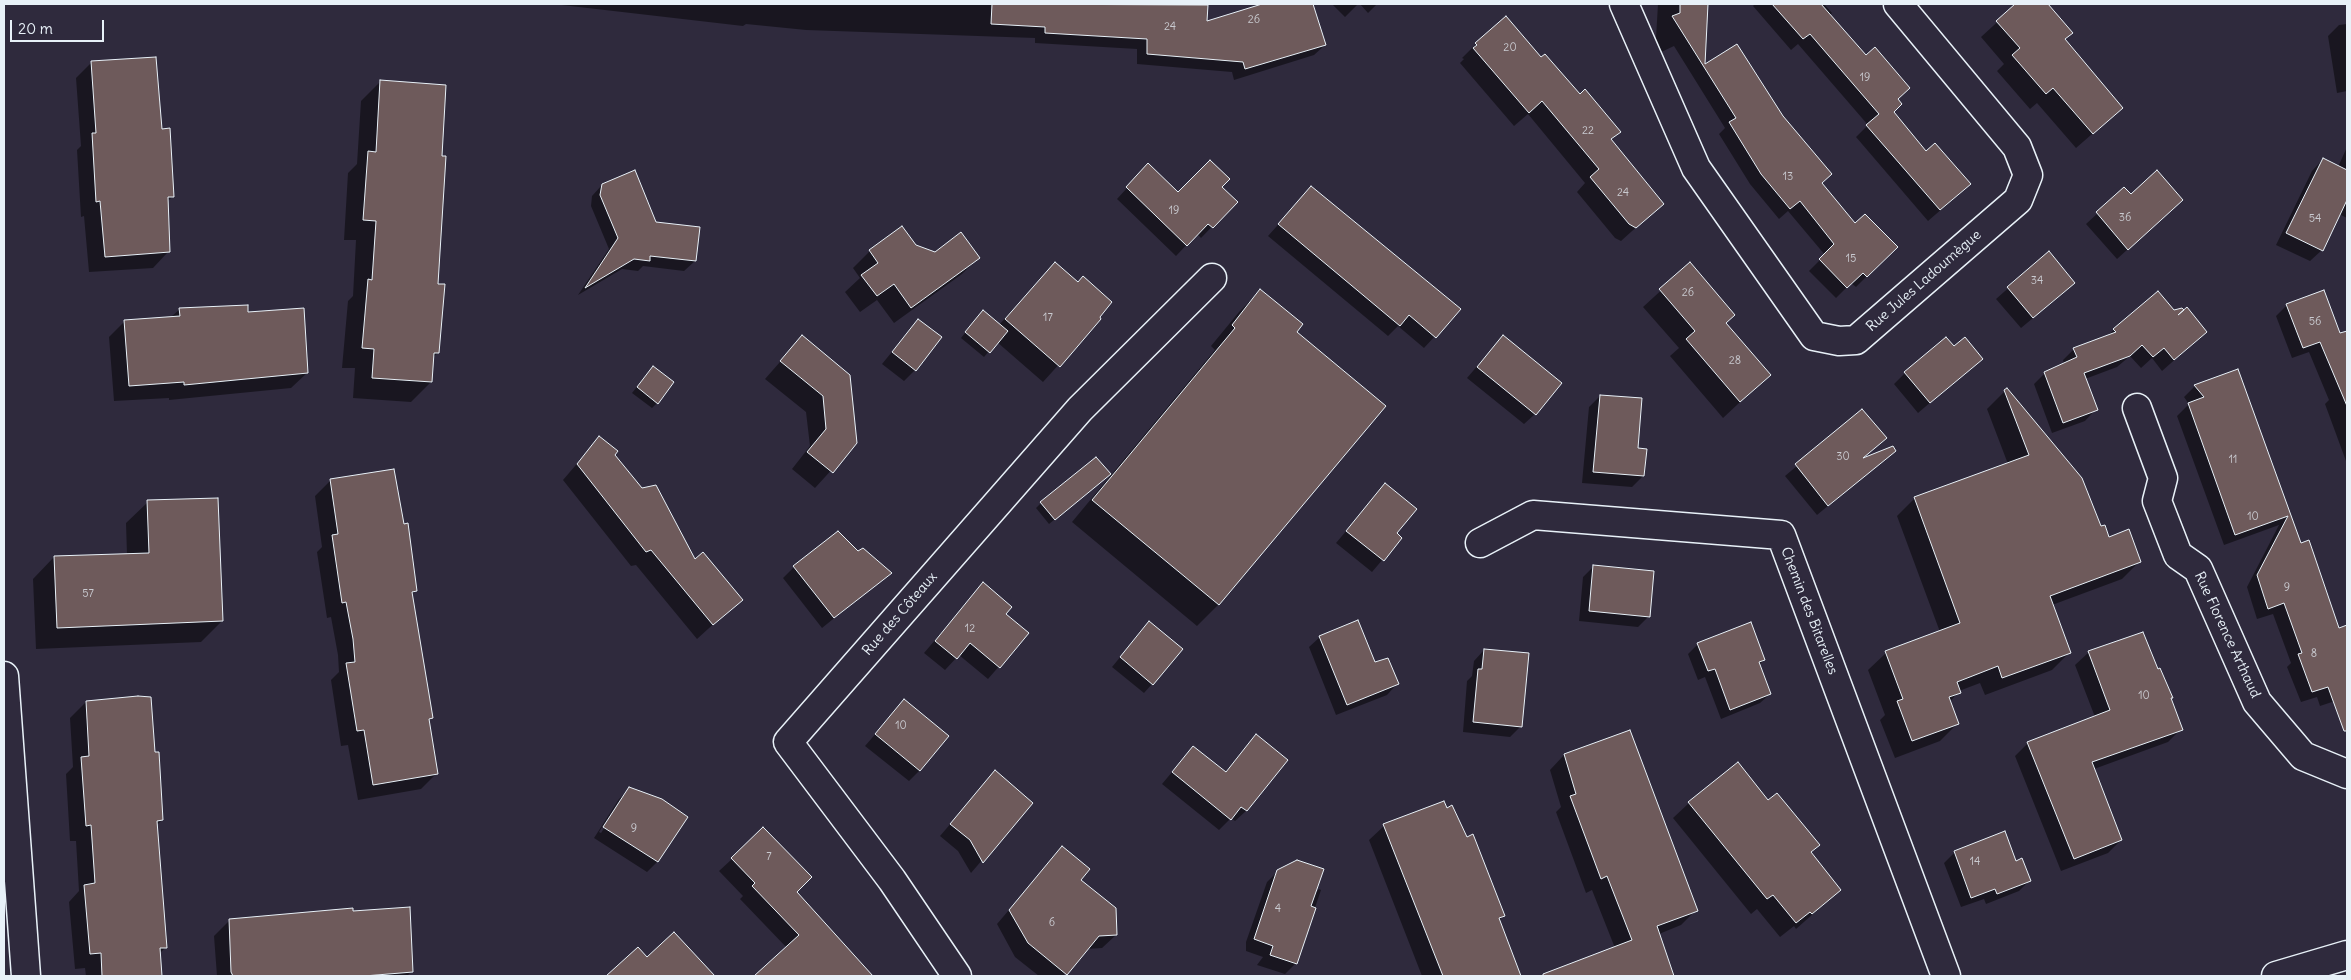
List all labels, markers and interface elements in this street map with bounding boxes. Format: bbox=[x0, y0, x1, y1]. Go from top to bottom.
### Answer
scale bar bbox=[12, 10, 106, 42]
house number: 26 bbox=[1248, 13, 1260, 27]
text: 20 m bbox=[18, 19, 53, 38]
house number: 24 bbox=[1164, 20, 1176, 34]
house number: 20 bbox=[1503, 41, 1517, 55]
house number: 19 bbox=[1860, 71, 1870, 85]
house number: 22 bbox=[1582, 124, 1594, 138]
house number: 13 bbox=[1783, 170, 1793, 184]
house number: 24 bbox=[1617, 186, 1629, 200]
house number: 19 bbox=[1169, 204, 1179, 218]
house number: 36 bbox=[2119, 211, 2131, 225]
house number: 54 bbox=[2309, 212, 2321, 226]
street label: Rue Jules Ladoumègue bbox=[1863, 227, 1985, 335]
house number: 15 bbox=[1846, 252, 1856, 266]
house number: 34 bbox=[2031, 274, 2043, 288]
house number: 26 bbox=[1682, 286, 1694, 300]
house number: 17 bbox=[1043, 311, 1053, 325]
house number: 56 bbox=[2309, 315, 2321, 329]
house number: 28 bbox=[1729, 354, 1741, 368]
house number: 30 bbox=[1836, 450, 1850, 464]
house number: 11 bbox=[2229, 453, 2237, 467]
house number: 10 bbox=[2247, 510, 2259, 524]
street label: Chemin des Bitarelles bbox=[1777, 545, 1841, 677]
street label: Rue des Côteaux bbox=[859, 569, 941, 659]
street label: Rue Florence Arthaud bbox=[2190, 569, 2264, 701]
house number: 9 bbox=[2284, 581, 2290, 595]
house number: 57 bbox=[82, 587, 94, 601]
house number: 12 bbox=[965, 622, 975, 636]
house number: 8 bbox=[2311, 647, 2317, 661]
house number: 10 bbox=[2138, 689, 2150, 703]
house number: 10 bbox=[895, 719, 907, 733]
house number: 9 bbox=[631, 822, 637, 836]
house number: 7 bbox=[766, 850, 772, 864]
house number: 14 bbox=[1970, 855, 1980, 869]
house number: 4 bbox=[1275, 902, 1281, 916]
house number: 6 bbox=[1049, 916, 1055, 930]

